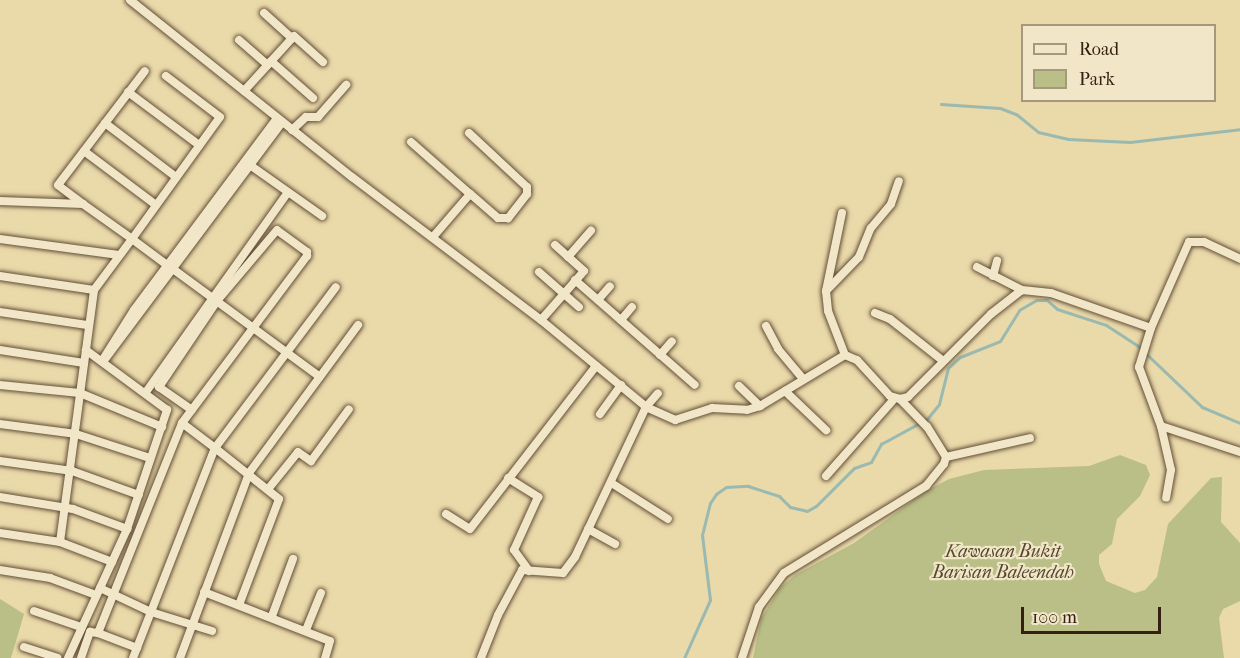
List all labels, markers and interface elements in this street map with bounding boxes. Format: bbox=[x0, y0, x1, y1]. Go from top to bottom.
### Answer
legend bbox=[1021, 24, 1216, 102]
text: Road bbox=[1079, 39, 1119, 60]
text: Park bbox=[1079, 69, 1115, 90]
park label: Kawasan Bukit Barisan Baleendah bbox=[932, 542, 1074, 584]
scale bar bbox=[1024, 595, 1164, 633]
text: 100 m bbox=[1032, 607, 1077, 628]

